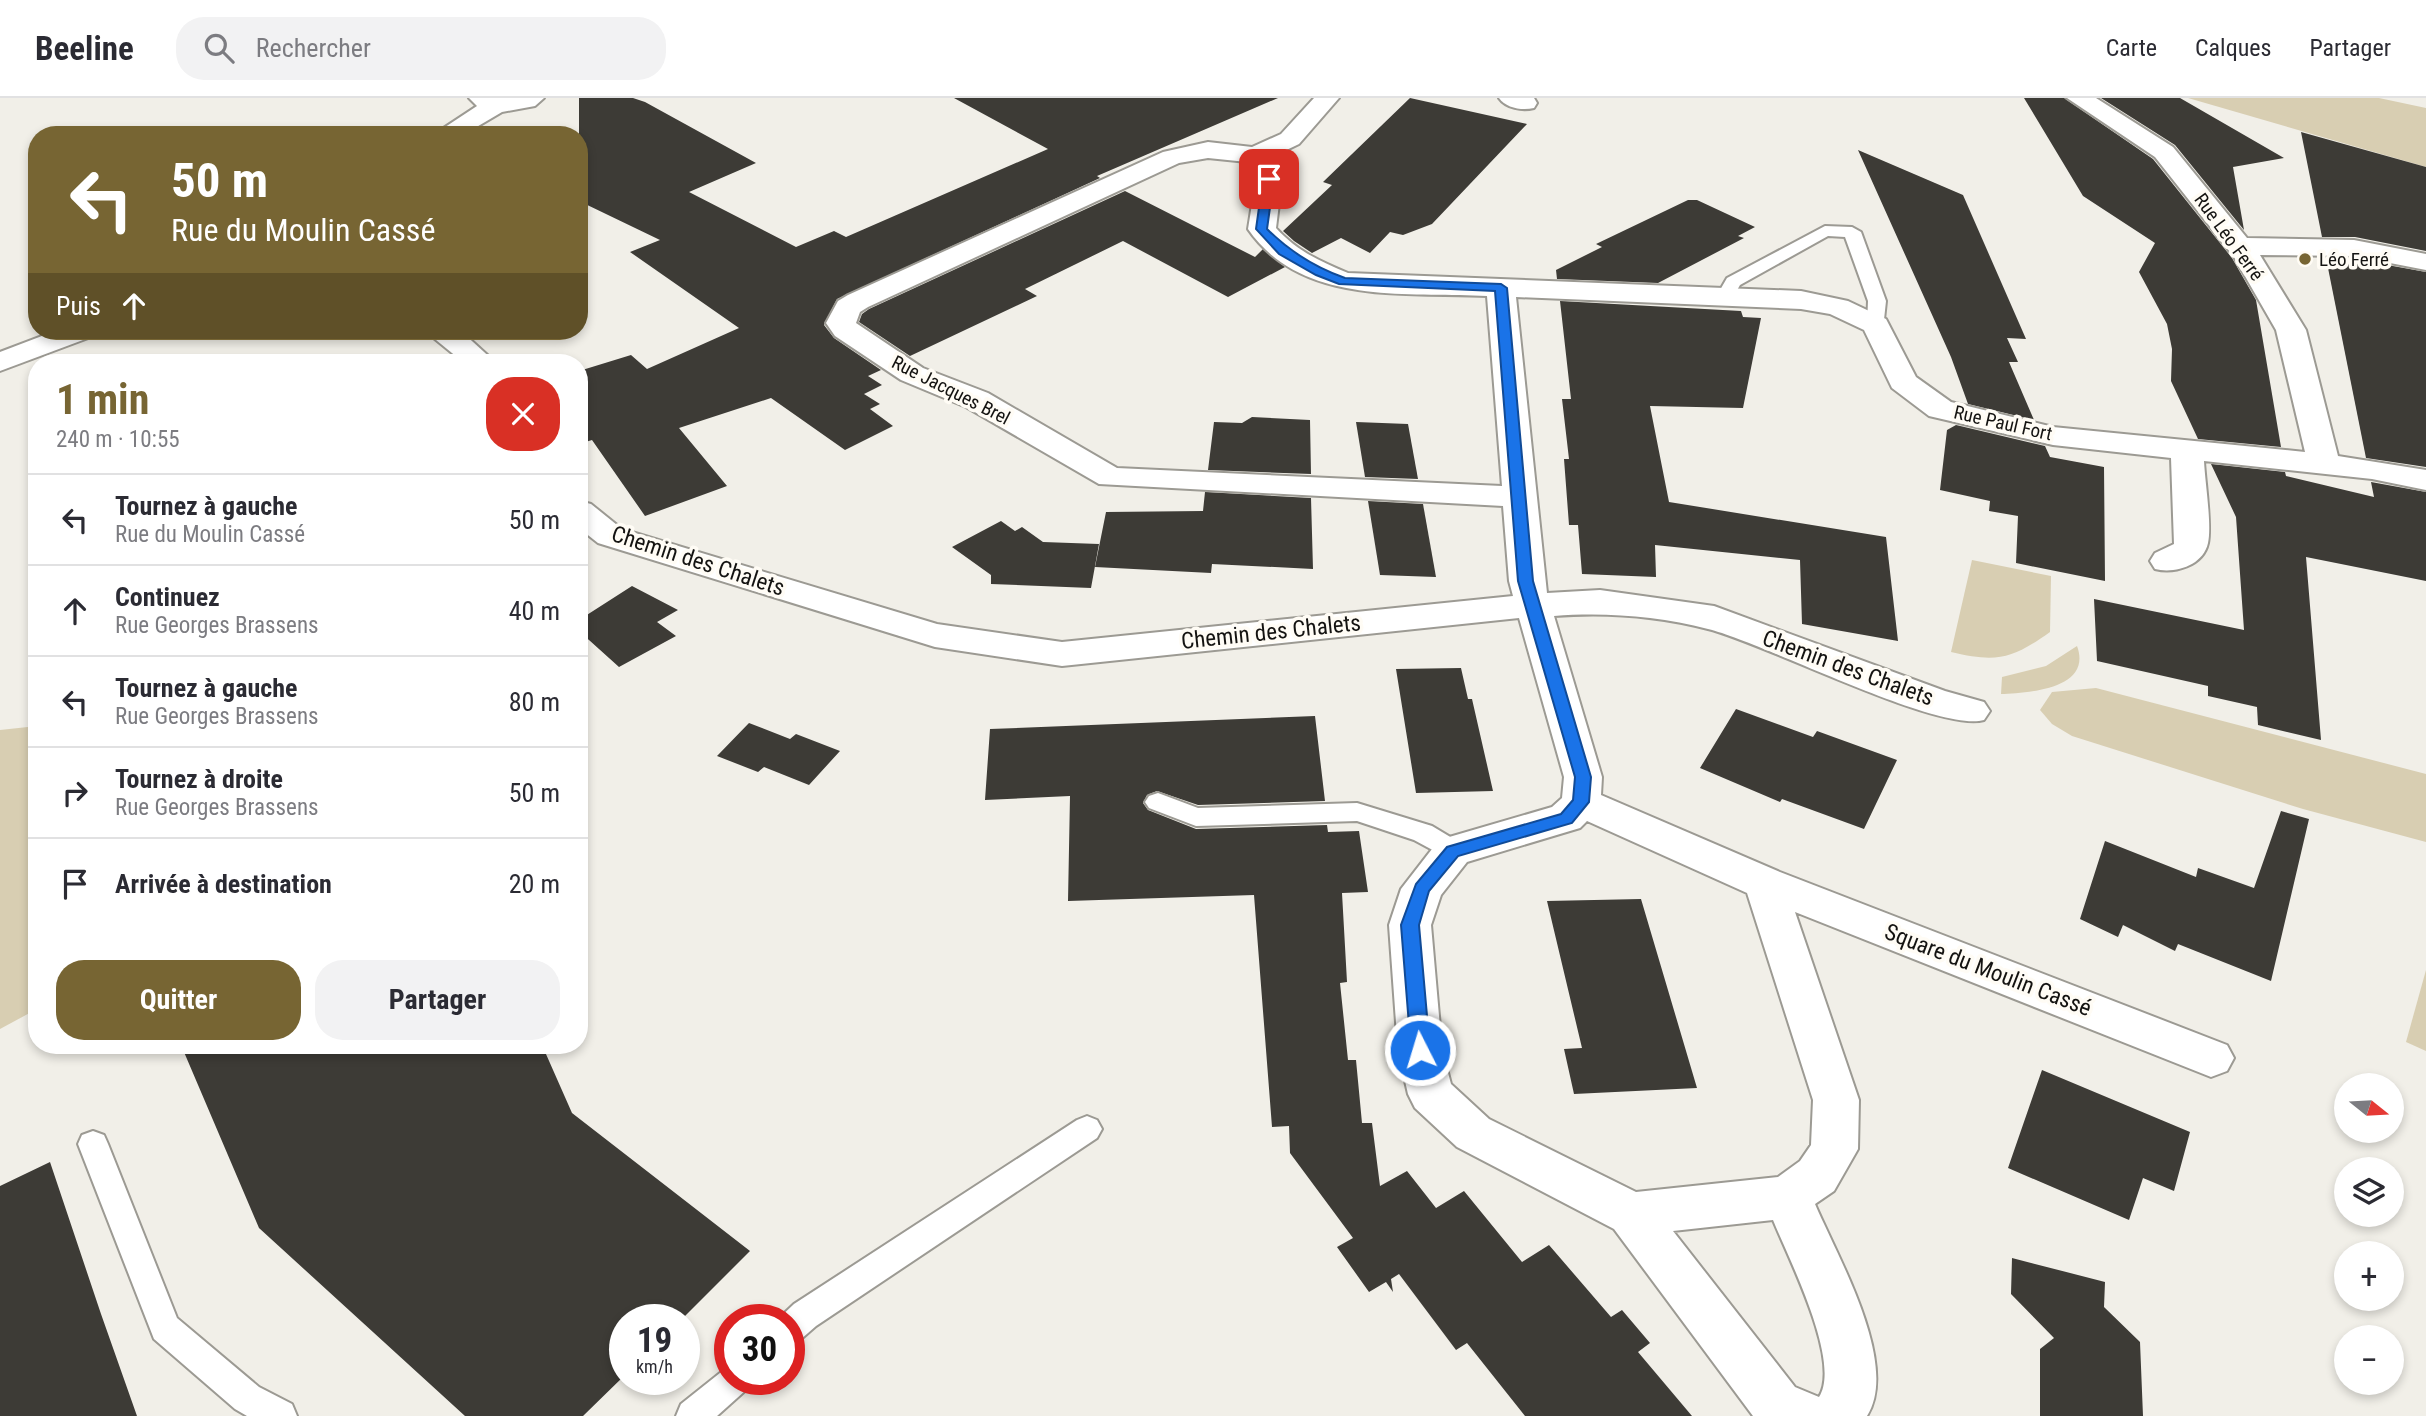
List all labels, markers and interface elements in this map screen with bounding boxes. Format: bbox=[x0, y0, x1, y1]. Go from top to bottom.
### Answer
search box bbox=[176, 17, 666, 80]
text: Beeline bbox=[35, 29, 134, 68]
icon: search bbox=[200, 29, 238, 67]
text: Rechercher bbox=[256, 33, 371, 63]
text: Carte bbox=[2106, 34, 2157, 62]
text: Calques bbox=[2195, 34, 2271, 62]
text: Partager bbox=[2309, 34, 2391, 62]
pin bbox=[1239, 149, 1299, 209]
text: 50 m bbox=[171, 152, 268, 209]
icon: left bbox=[56, 154, 147, 245]
icon: arrive bbox=[1250, 160, 1288, 198]
street label: Rue Léo Ferré bbox=[2190, 189, 2268, 285]
text: Rue du Moulin Cassé bbox=[171, 211, 435, 249]
place label: Léo Ferré bbox=[2319, 248, 2389, 271]
marker: Léo Ferré bbox=[2297, 251, 2313, 267]
icon: ahead bbox=[115, 287, 153, 325]
text: Puis bbox=[56, 291, 101, 321]
street label: Rue Jacques Brel bbox=[888, 350, 1014, 430]
text: 1 min bbox=[56, 375, 149, 424]
button: close bbox=[486, 377, 560, 451]
street label: Rue Paul Fort bbox=[1952, 401, 2054, 445]
text: 240 m · 10:55 bbox=[56, 426, 180, 453]
text: Tournez à gauche bbox=[115, 491, 297, 521]
icon: left bbox=[56, 501, 94, 539]
text: 50 m bbox=[509, 505, 560, 535]
street label: Chemin des Chalets bbox=[608, 520, 788, 602]
text: Rue du Moulin Cassé bbox=[115, 521, 305, 548]
text: Continuez bbox=[115, 582, 220, 612]
icon: ahead bbox=[56, 592, 94, 630]
text: 40 m bbox=[509, 596, 560, 626]
street label: Chemin des Chalets bbox=[1180, 609, 1362, 655]
text: Rue Georges Brassens bbox=[115, 612, 319, 639]
street label: Chemin des Chalets bbox=[1759, 624, 1937, 712]
text: Tournez à gauche bbox=[115, 673, 297, 703]
icon: left bbox=[56, 683, 94, 721]
text: 80 m bbox=[509, 687, 560, 717]
text: Rue Georges Brassens bbox=[115, 703, 319, 730]
text: Tournez à droite bbox=[115, 764, 283, 794]
icon: right bbox=[56, 774, 94, 812]
text: 50 m bbox=[509, 778, 560, 808]
text: Rue Georges Brassens bbox=[115, 794, 319, 821]
icon: arrive bbox=[56, 865, 94, 903]
text: Arrivée à destination bbox=[115, 869, 332, 899]
text: 20 m bbox=[509, 869, 560, 899]
street label: Square du Moulin Cassé bbox=[1881, 918, 2095, 1022]
button: Quitter bbox=[56, 960, 301, 1040]
button: Partager bbox=[315, 960, 560, 1040]
position arrow bbox=[1383, 1013, 1457, 1087]
north arrow bbox=[2334, 1073, 2404, 1143]
map controls bbox=[2334, 1073, 2404, 1395]
button: layers bbox=[2334, 1157, 2404, 1227]
button: + bbox=[2334, 1241, 2404, 1311]
speed limit sign: 30 bbox=[714, 1304, 805, 1395]
text: 19 bbox=[637, 1320, 672, 1361]
button: − bbox=[2334, 1325, 2404, 1395]
text: km/h bbox=[636, 1356, 673, 1377]

